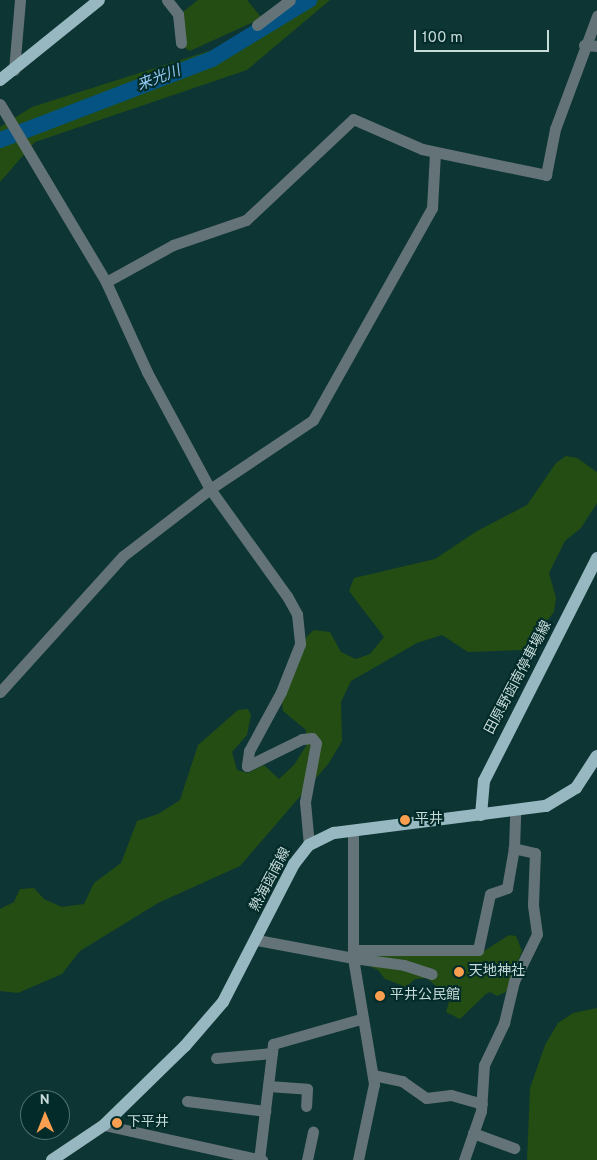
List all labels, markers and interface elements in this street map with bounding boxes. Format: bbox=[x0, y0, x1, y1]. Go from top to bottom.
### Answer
scale bar bbox=[417, 20, 552, 52]
text: 100 m bbox=[422, 29, 463, 48]
water label: 来光川 bbox=[135, 63, 183, 95]
street label: 田原野函南停車場線 bbox=[482, 618, 556, 738]
place label: 平井 bbox=[415, 812, 443, 828]
marker: 平井 bbox=[399, 814, 411, 826]
street label: 熱海函南線 bbox=[247, 845, 295, 915]
place label: 天地神社 bbox=[469, 964, 525, 980]
marker: 天地神社 bbox=[453, 966, 465, 978]
place label: 平井公民館 bbox=[390, 988, 460, 1004]
marker: 平井公民館 bbox=[374, 990, 386, 1002]
north arrow bbox=[20, 1090, 70, 1140]
text: N bbox=[40, 1092, 50, 1109]
place label: 下平井 bbox=[127, 1115, 169, 1131]
marker: 下平井 bbox=[111, 1117, 123, 1129]

